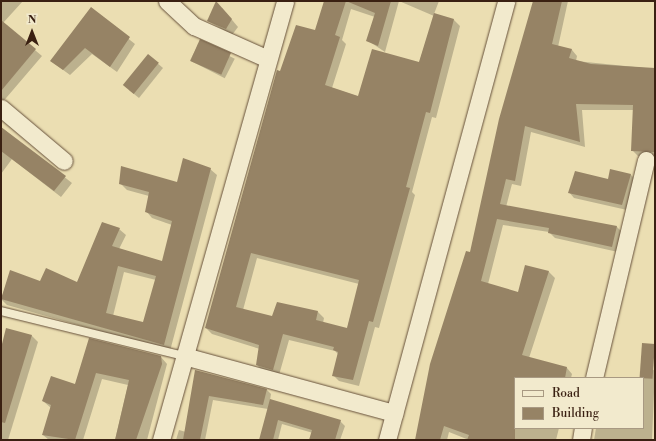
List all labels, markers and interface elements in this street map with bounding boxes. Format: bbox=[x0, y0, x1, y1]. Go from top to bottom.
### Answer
north arrow bbox=[12, 12, 52, 52]
text: N bbox=[28, 13, 36, 27]
legend bbox=[514, 377, 644, 429]
text: Road bbox=[552, 386, 580, 401]
text: Building bbox=[552, 406, 599, 421]

